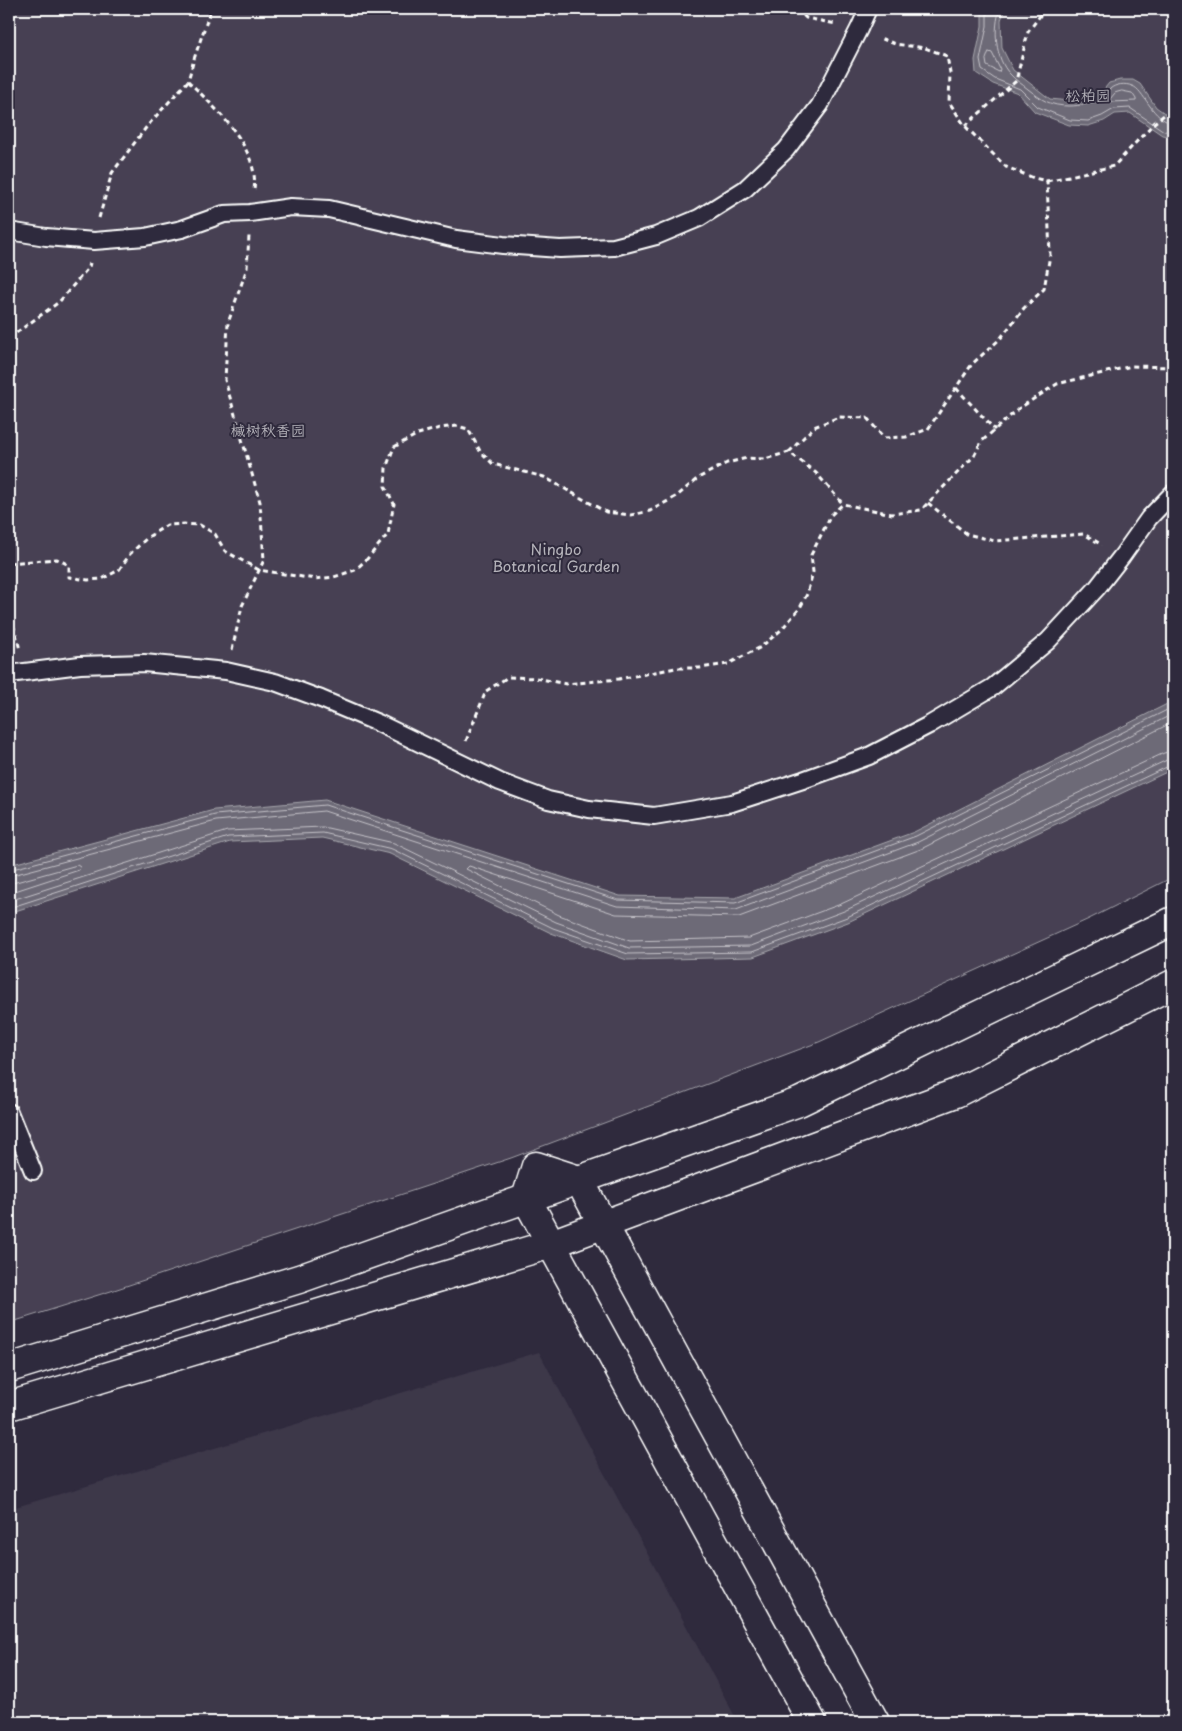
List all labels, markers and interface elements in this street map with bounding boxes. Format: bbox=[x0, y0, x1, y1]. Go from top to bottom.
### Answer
park label: 松柏园 bbox=[1065, 83, 1111, 106]
park label: 槭树秋香园 bbox=[230, 418, 306, 441]
park label: Ningbo Botanical Garden bbox=[492, 537, 620, 577]

